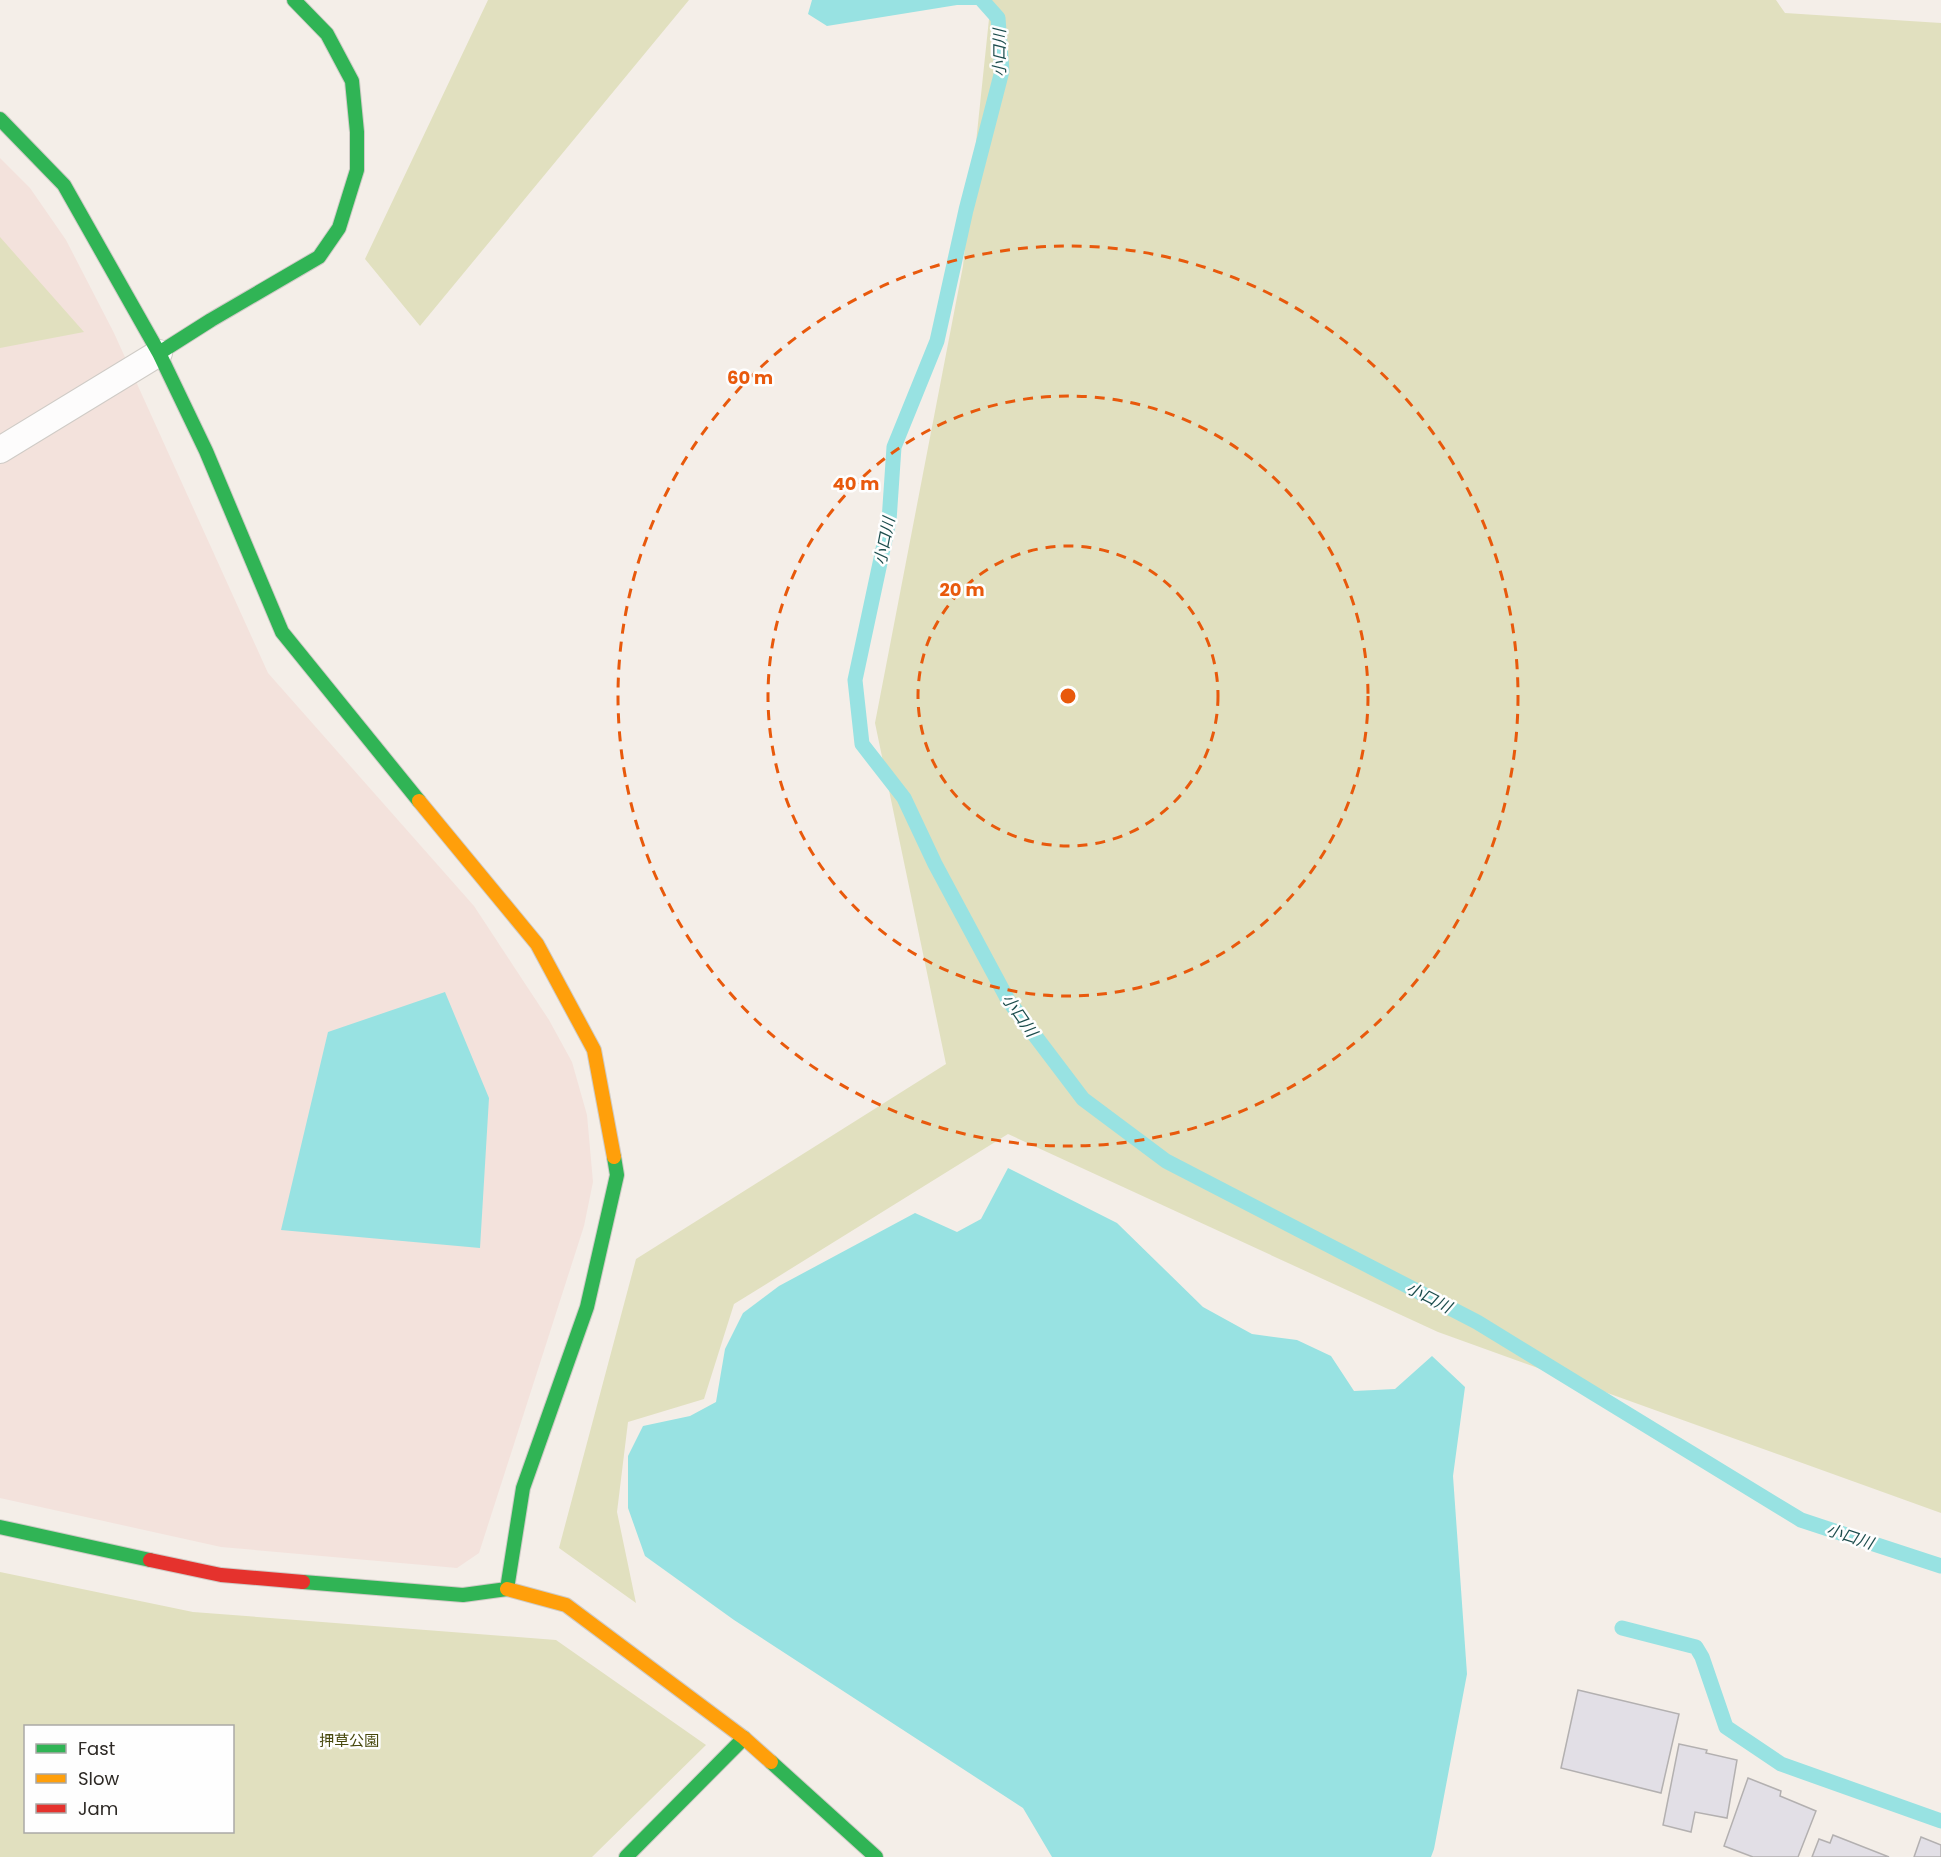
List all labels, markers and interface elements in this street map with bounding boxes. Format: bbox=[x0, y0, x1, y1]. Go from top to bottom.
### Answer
water label: 小口川 bbox=[988, 27, 1011, 77]
text: 60 m bbox=[727, 365, 773, 390]
text: 40 m bbox=[833, 471, 879, 496]
water label: 小口川 bbox=[869, 513, 901, 567]
text: 20 m bbox=[940, 577, 984, 602]
centre of rings bbox=[1058, 686, 1078, 706]
water label: 小口川 bbox=[996, 989, 1044, 1043]
water label: 小口川 bbox=[1402, 1276, 1457, 1319]
water label: 小口川 bbox=[1823, 1518, 1878, 1555]
legend bbox=[24, 1725, 234, 1833]
park label: 押草公園 bbox=[319, 1730, 379, 1751]
text: Fast bbox=[78, 1736, 115, 1761]
text: Slow bbox=[78, 1766, 120, 1791]
text: Jam bbox=[78, 1796, 118, 1821]

